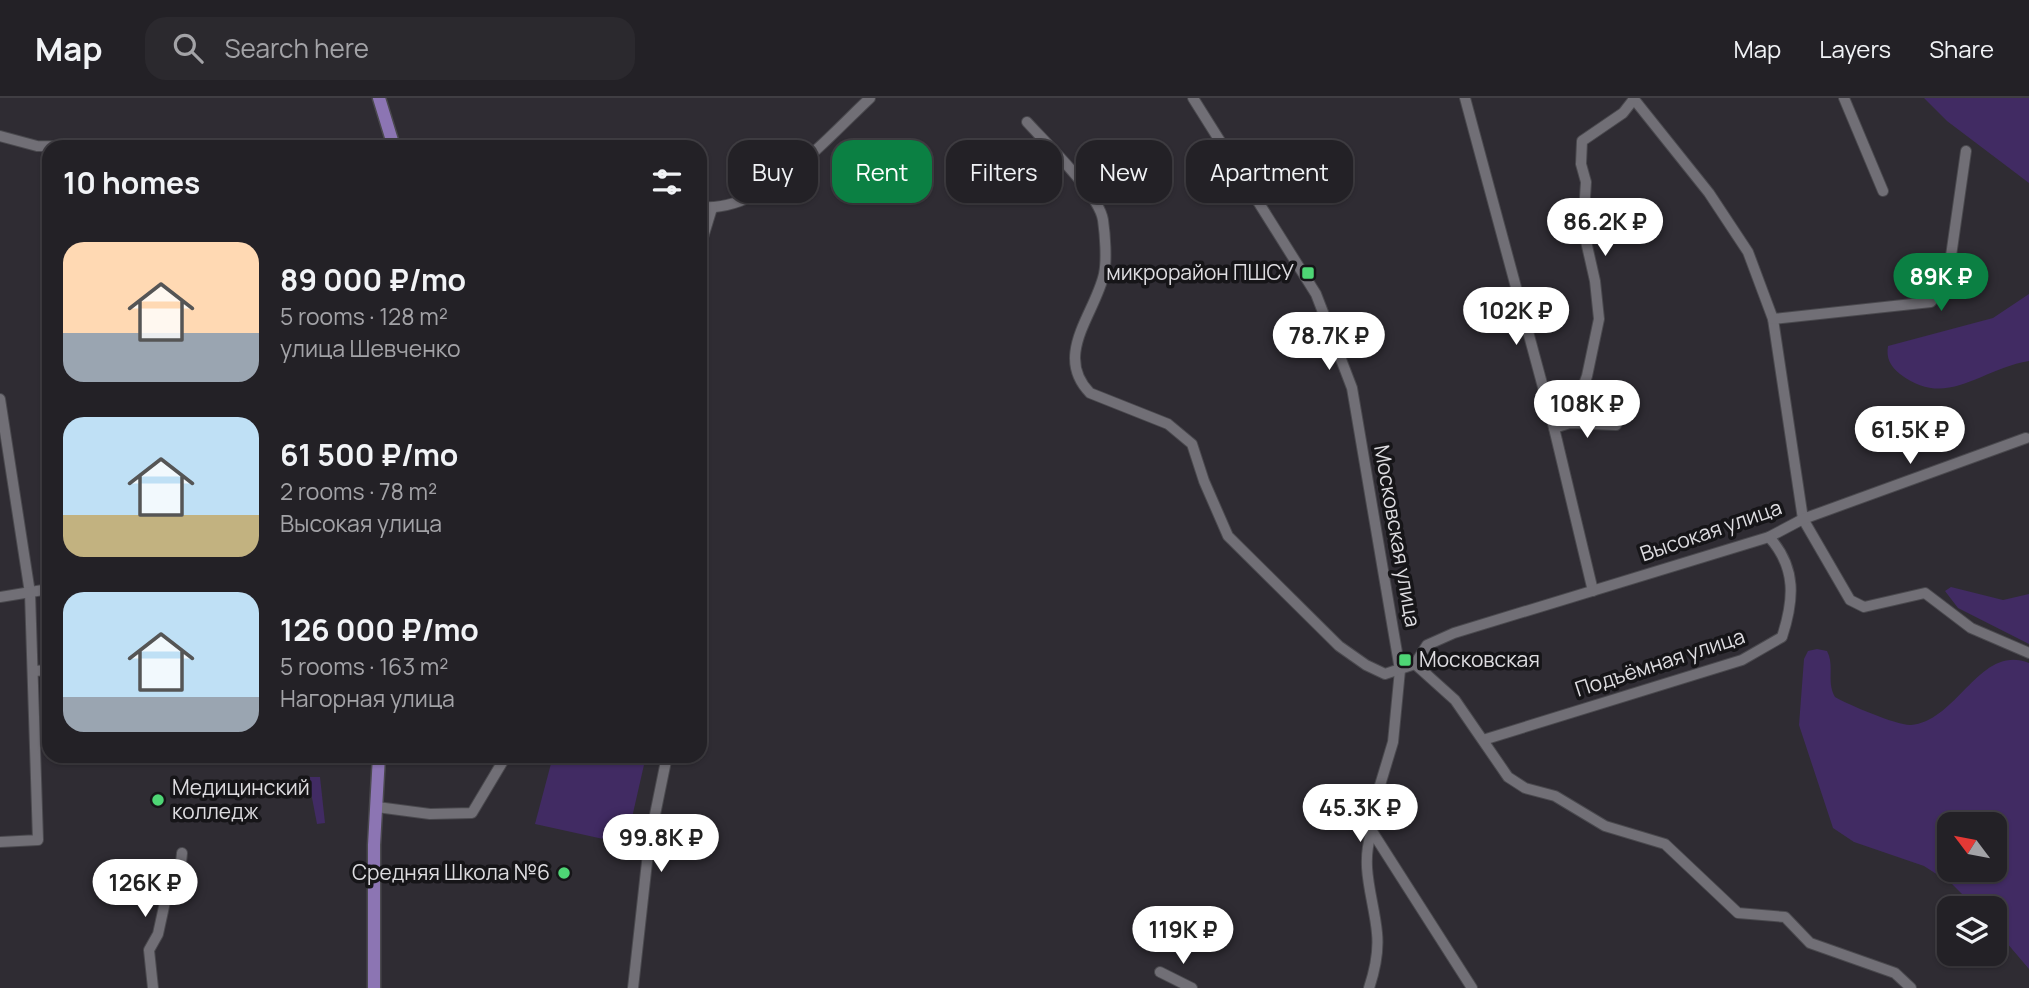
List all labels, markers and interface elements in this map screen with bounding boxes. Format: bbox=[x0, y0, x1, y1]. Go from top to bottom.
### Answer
search box bbox=[145, 17, 635, 80]
text: Map bbox=[35, 26, 103, 71]
icon: search bbox=[169, 29, 207, 67]
text: Search here bbox=[225, 30, 369, 66]
text: Map bbox=[1734, 32, 1781, 65]
text: Layers bbox=[1819, 32, 1891, 65]
text: Share bbox=[1929, 32, 1994, 65]
chip: Buy bbox=[728, 140, 818, 203]
chip: Rent bbox=[832, 140, 932, 203]
chip: Filters bbox=[946, 140, 1062, 203]
chip: New bbox=[1076, 140, 1172, 203]
chip: Apartment bbox=[1186, 140, 1353, 203]
text: 10 homes bbox=[63, 162, 200, 203]
icon: filters bbox=[648, 163, 686, 201]
pin: 86.2K ₽ bbox=[1540, 198, 1670, 258]
text: 86.2K ₽ bbox=[1563, 205, 1647, 237]
pin: 89K ₽ bbox=[1892, 254, 1990, 313]
place label: микрорайон ПШСУ bbox=[1106, 258, 1294, 286]
text: 89 000 ₽/mo bbox=[280, 259, 466, 300]
text: 89K ₽ bbox=[1909, 260, 1973, 292]
marker: микрорайон ПШСУ bbox=[1300, 265, 1316, 281]
icon: home bbox=[119, 270, 203, 354]
pin: 102K ₽ bbox=[1459, 288, 1573, 347]
text: 102K ₽ bbox=[1479, 294, 1553, 326]
text: 5 rooms · 128 m² bbox=[280, 300, 448, 332]
pin: 78.7K ₽ bbox=[1264, 313, 1394, 372]
text: 78.7K ₽ bbox=[1289, 319, 1369, 351]
text: улица Шевченко bbox=[280, 332, 461, 364]
pin: 108K ₽ bbox=[1530, 380, 1644, 440]
text: 108K ₽ bbox=[1550, 387, 1624, 419]
pin: 61.5K ₽ bbox=[1845, 406, 1975, 466]
text: 61.5K ₽ bbox=[1871, 413, 1949, 445]
text: 61 500 ₽/mo bbox=[280, 434, 458, 475]
street label: Московская улица bbox=[1368, 443, 1428, 629]
icon: home bbox=[119, 445, 203, 529]
text: 2 rooms · 78 m² bbox=[280, 475, 437, 507]
street label: Высокая улица bbox=[1636, 493, 1785, 567]
text: Высокая улица bbox=[280, 507, 442, 539]
text: 126 000 ₽/mo bbox=[280, 609, 479, 650]
icon: home bbox=[119, 620, 203, 704]
street label: Подъёмная улица bbox=[1571, 621, 1748, 703]
place label: Московская bbox=[1419, 645, 1540, 673]
text: 5 rooms · 163 m² bbox=[280, 650, 448, 682]
marker: Московская bbox=[1397, 652, 1413, 668]
text: Нагорная улица bbox=[280, 682, 455, 714]
place label: Медицинский колледж bbox=[172, 773, 310, 825]
pin: 45.3K ₽ bbox=[1295, 784, 1425, 844]
text: 45.3K ₽ bbox=[1319, 791, 1401, 823]
marker: Медицинский колледж bbox=[150, 792, 166, 808]
north arrow bbox=[1937, 812, 2007, 882]
map controls bbox=[1937, 812, 2007, 966]
pin: 99.8K ₽ bbox=[596, 814, 726, 874]
text: 99.8K ₽ bbox=[619, 821, 703, 853]
place label: Средняя Школа №6 bbox=[352, 858, 550, 886]
pin: 126K ₽ bbox=[88, 860, 202, 919]
marker: Средняя Школа №6 bbox=[556, 865, 572, 881]
text: 126K ₽ bbox=[109, 866, 181, 898]
button: layers bbox=[1937, 896, 2007, 966]
pin: 119K ₽ bbox=[1126, 906, 1240, 966]
text: 119K ₽ bbox=[1148, 913, 1218, 945]

